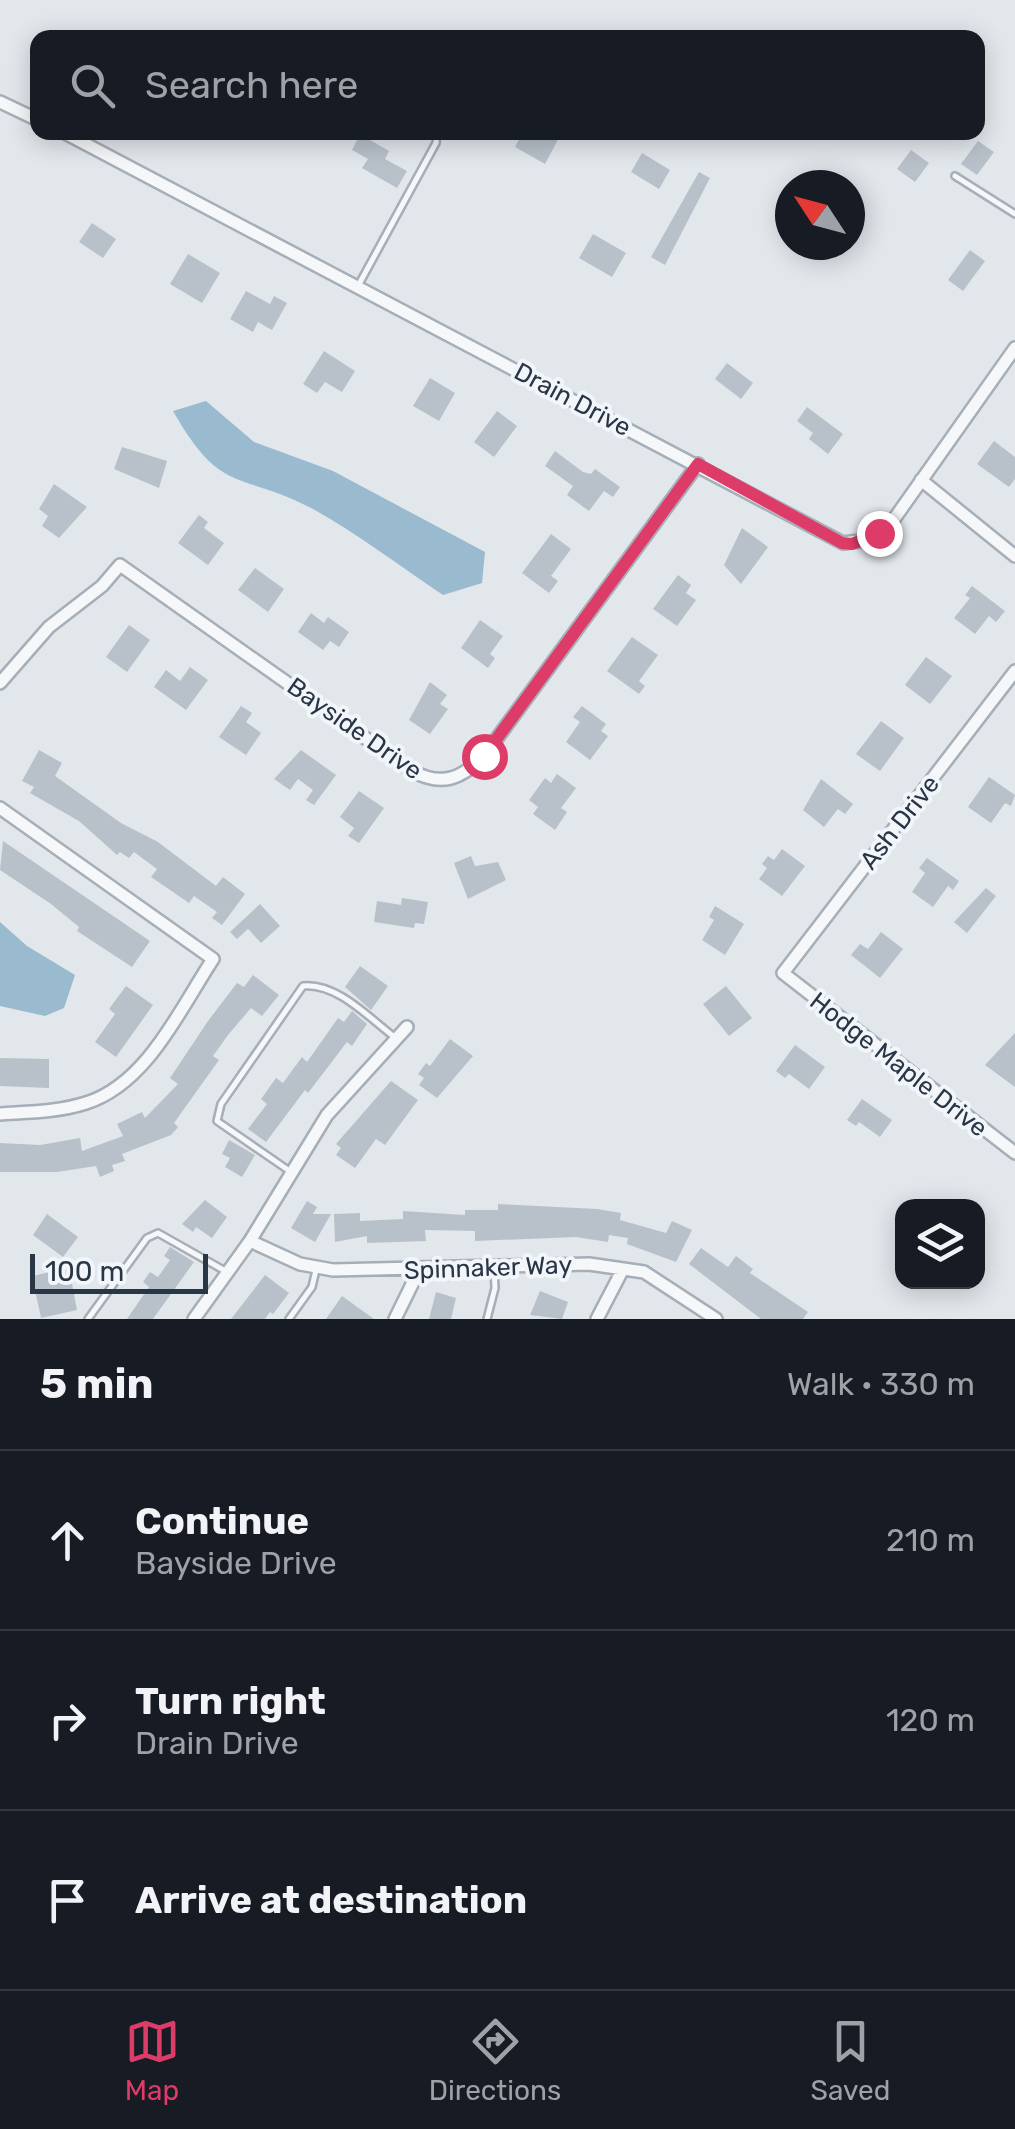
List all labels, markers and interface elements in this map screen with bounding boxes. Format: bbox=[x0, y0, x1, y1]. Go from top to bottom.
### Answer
search box bbox=[30, 30, 985, 140]
icon: search bbox=[65, 58, 120, 113]
text: Search here bbox=[145, 62, 358, 108]
north arrow bbox=[775, 170, 865, 260]
street label: Drain Drive bbox=[510, 357, 636, 442]
route end bbox=[857, 511, 903, 557]
street label: Bayside Drive bbox=[282, 671, 428, 785]
route start bbox=[462, 734, 508, 780]
street label: Ash Drive bbox=[854, 770, 945, 875]
street label: Hodge Maple Drive bbox=[804, 986, 993, 1143]
map controls bbox=[895, 1199, 985, 1289]
button: layers bbox=[895, 1199, 985, 1289]
scale bar bbox=[30, 1249, 208, 1294]
street label: Spinnaker Way bbox=[403, 1250, 573, 1285]
text: 100 m bbox=[45, 1255, 124, 1288]
text: 5 min bbox=[40, 1359, 154, 1409]
text: Walk · 330 m bbox=[787, 1365, 975, 1403]
text: Continue bbox=[135, 1498, 309, 1544]
icon: ahead bbox=[40, 1513, 95, 1568]
text: 210 m bbox=[886, 1521, 975, 1559]
text: Bayside Drive bbox=[135, 1544, 337, 1582]
text: Turn right bbox=[135, 1678, 326, 1724]
icon: right bbox=[40, 1693, 95, 1748]
text: 120 m bbox=[886, 1701, 975, 1739]
text: Drain Drive bbox=[135, 1724, 299, 1762]
icon: arrive bbox=[40, 1873, 95, 1928]
text: Arrive at destination bbox=[135, 1877, 527, 1923]
tab: Map bbox=[125, 2014, 180, 2107]
tab: Directions bbox=[429, 2014, 561, 2107]
tab: Saved bbox=[810, 2014, 890, 2107]

